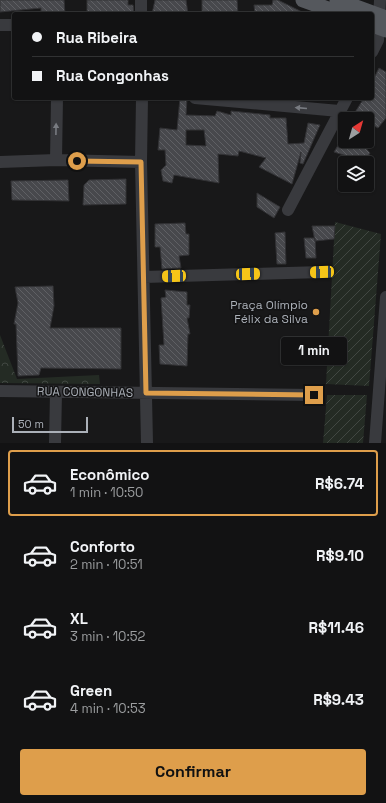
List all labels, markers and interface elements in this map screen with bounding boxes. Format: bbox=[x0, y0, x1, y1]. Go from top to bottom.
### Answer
text: Rua Ribeira bbox=[56, 28, 137, 47]
text: Rua Congonhas bbox=[56, 66, 169, 85]
one-way arrow bbox=[295, 104, 307, 111]
north arrow bbox=[338, 112, 374, 148]
map controls bbox=[338, 112, 374, 192]
one-way arrow bbox=[53, 122, 59, 135]
route start bbox=[68, 152, 86, 170]
button: layers bbox=[338, 156, 374, 192]
car bbox=[310, 266, 334, 278]
car bbox=[236, 268, 260, 280]
car bbox=[162, 270, 186, 282]
place label: Praça Olímpio Félix da Silva bbox=[230, 297, 308, 327]
marker: Praça Olímpio Félix da Silva bbox=[311, 307, 321, 317]
callout: 1 min bbox=[281, 337, 347, 365]
text: 1 min bbox=[298, 342, 330, 359]
street label: RUA CONGONHAS bbox=[37, 383, 133, 401]
route end bbox=[305, 386, 323, 404]
scale bar bbox=[12, 415, 88, 434]
text: 50 m bbox=[18, 417, 44, 431]
icon: car bbox=[22, 465, 58, 501]
text: Econômico bbox=[70, 465, 149, 484]
text: R$6.74 bbox=[315, 474, 364, 493]
text: 1 min · 10:50 bbox=[70, 484, 143, 501]
icon: car bbox=[22, 537, 58, 573]
text: Conforto bbox=[70, 537, 135, 556]
text: R$9.10 bbox=[316, 546, 364, 565]
text: 2 min · 10:51 bbox=[70, 556, 143, 573]
icon: car bbox=[22, 609, 58, 645]
text: XL bbox=[70, 609, 88, 628]
text: R$11.46 bbox=[309, 618, 364, 637]
text: 3 min · 10:52 bbox=[70, 628, 145, 645]
icon: car bbox=[22, 681, 58, 717]
text: Green bbox=[70, 681, 112, 700]
text: R$9.43 bbox=[313, 690, 364, 709]
text: 4 min · 10:53 bbox=[70, 700, 146, 717]
button: Confirmar bbox=[20, 749, 366, 795]

